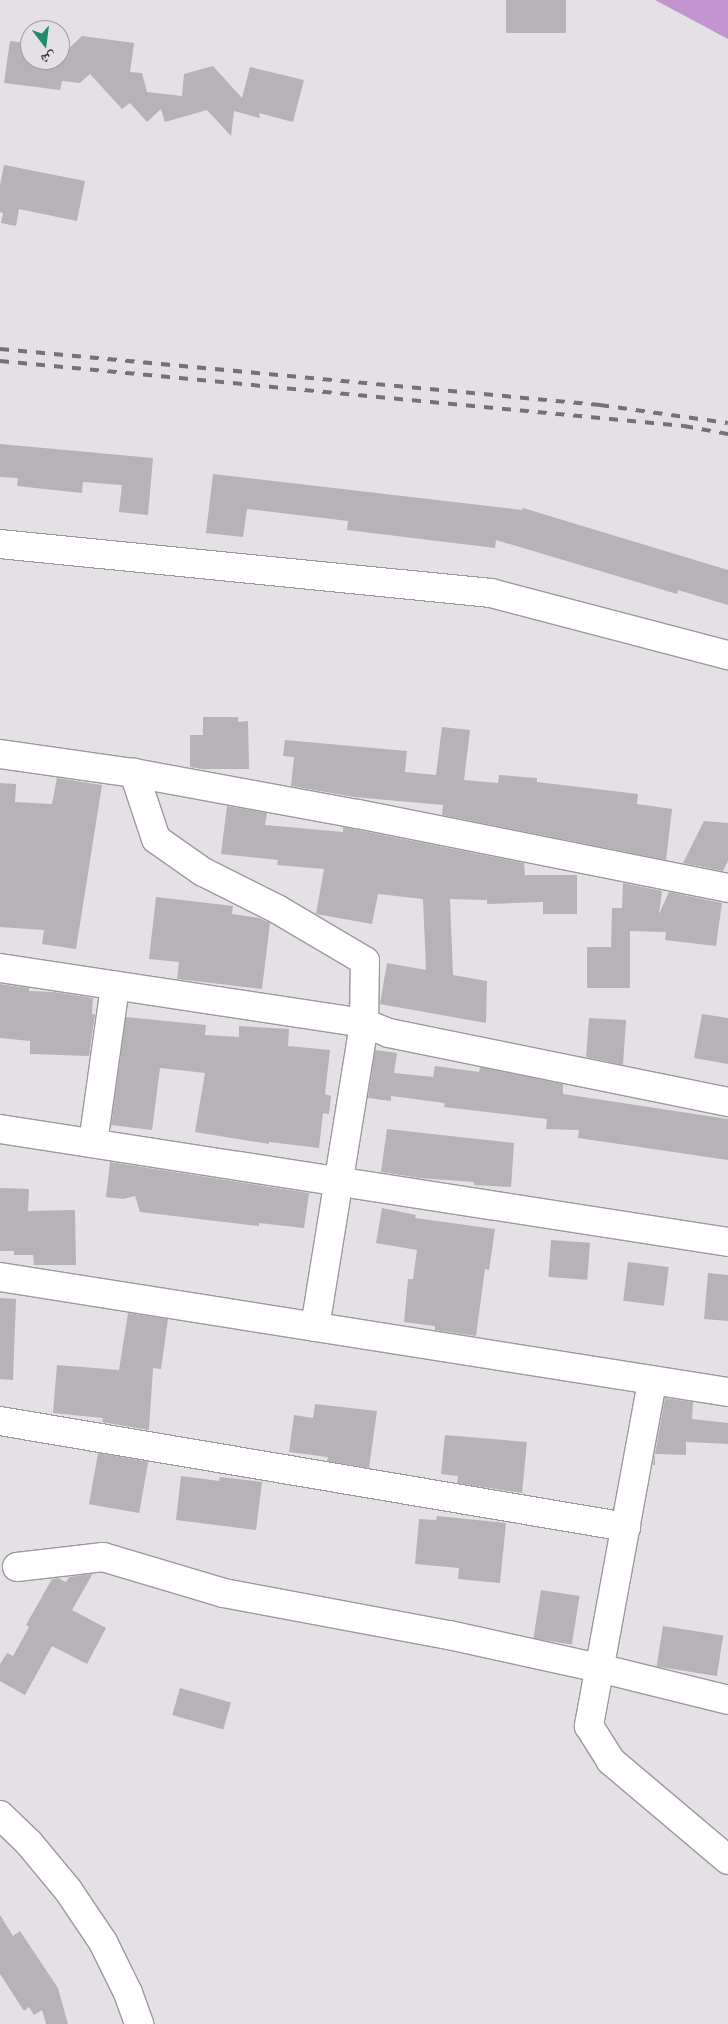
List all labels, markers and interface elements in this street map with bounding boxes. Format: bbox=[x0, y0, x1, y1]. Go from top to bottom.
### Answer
north arrow bbox=[20, 20, 70, 70]
text: ش bbox=[39, 47, 58, 70]

